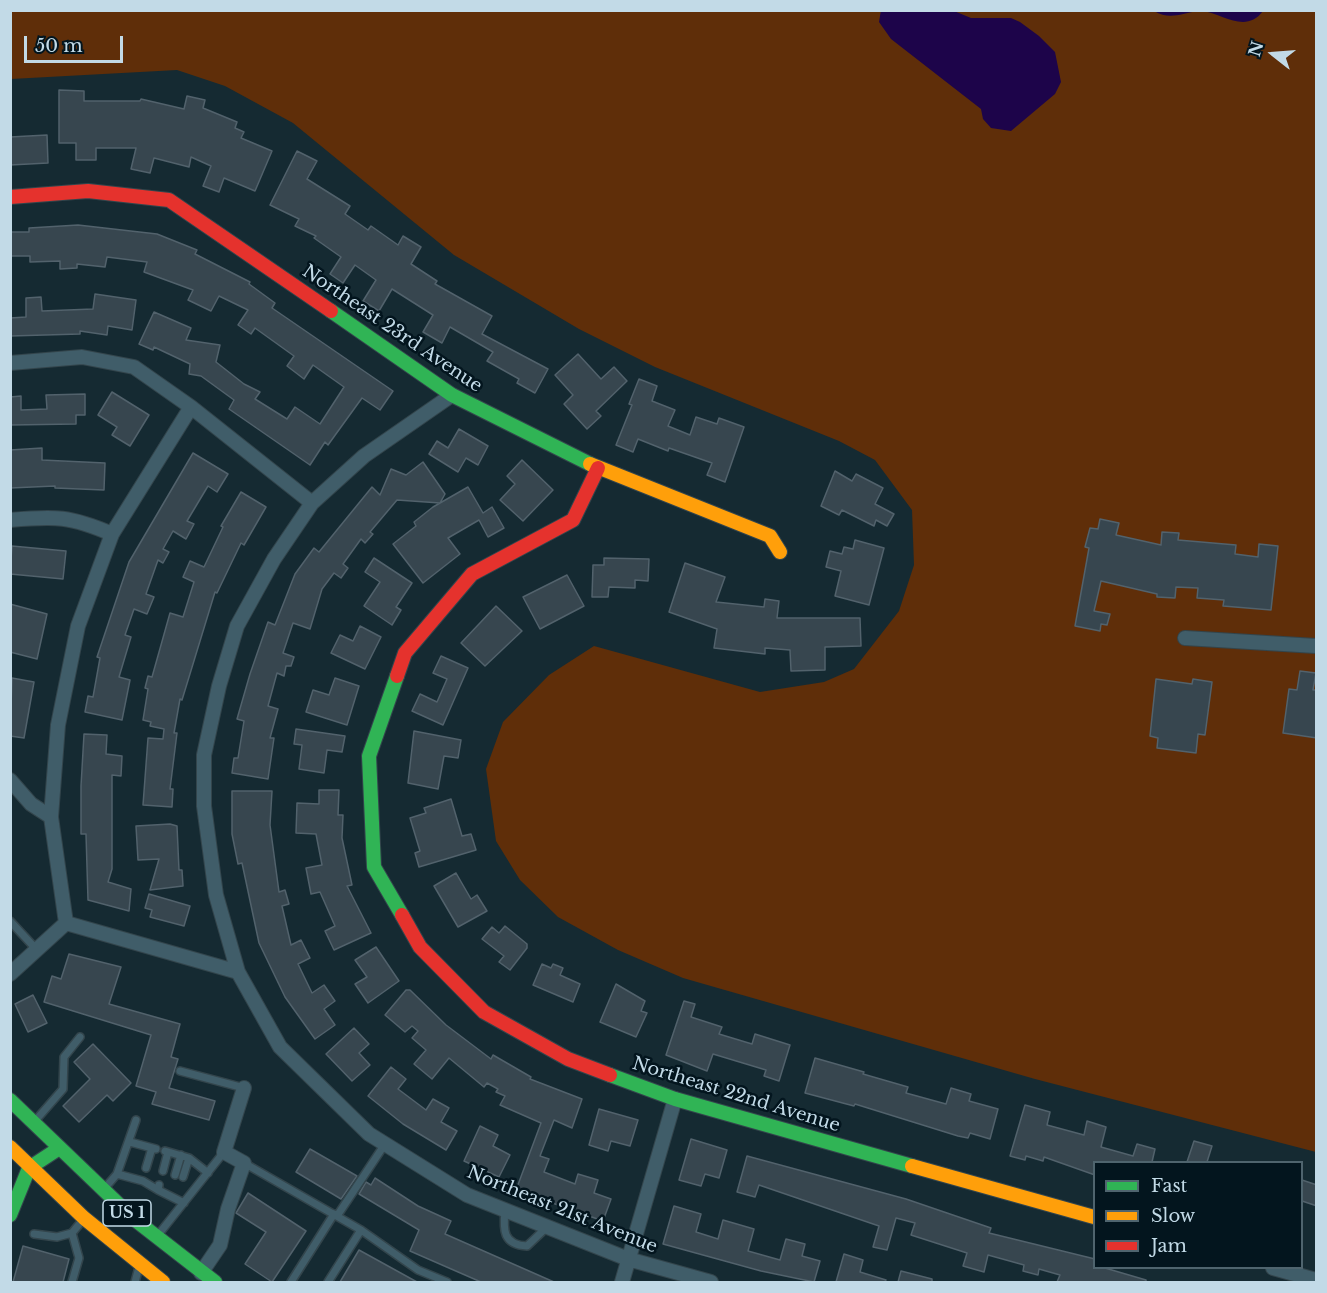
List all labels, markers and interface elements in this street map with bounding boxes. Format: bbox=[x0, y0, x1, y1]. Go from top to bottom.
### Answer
scale bar bbox=[27, 24, 126, 62]
north arrow bbox=[1243, 24, 1303, 84]
text: 50 m bbox=[35, 35, 83, 57]
text: N bbox=[1244, 39, 1268, 59]
street label: Northeast 23rd Avenue bbox=[298, 261, 486, 397]
street label: Northeast 22nd Avenue bbox=[630, 1053, 842, 1137]
legend bbox=[1093, 1161, 1303, 1269]
street label: Northeast 21st Avenue bbox=[464, 1162, 660, 1258]
text: Fast bbox=[1151, 1175, 1187, 1197]
road number: US 1 bbox=[103, 1200, 151, 1226]
text: Slow bbox=[1151, 1205, 1195, 1227]
text: Jam bbox=[1151, 1235, 1187, 1257]

